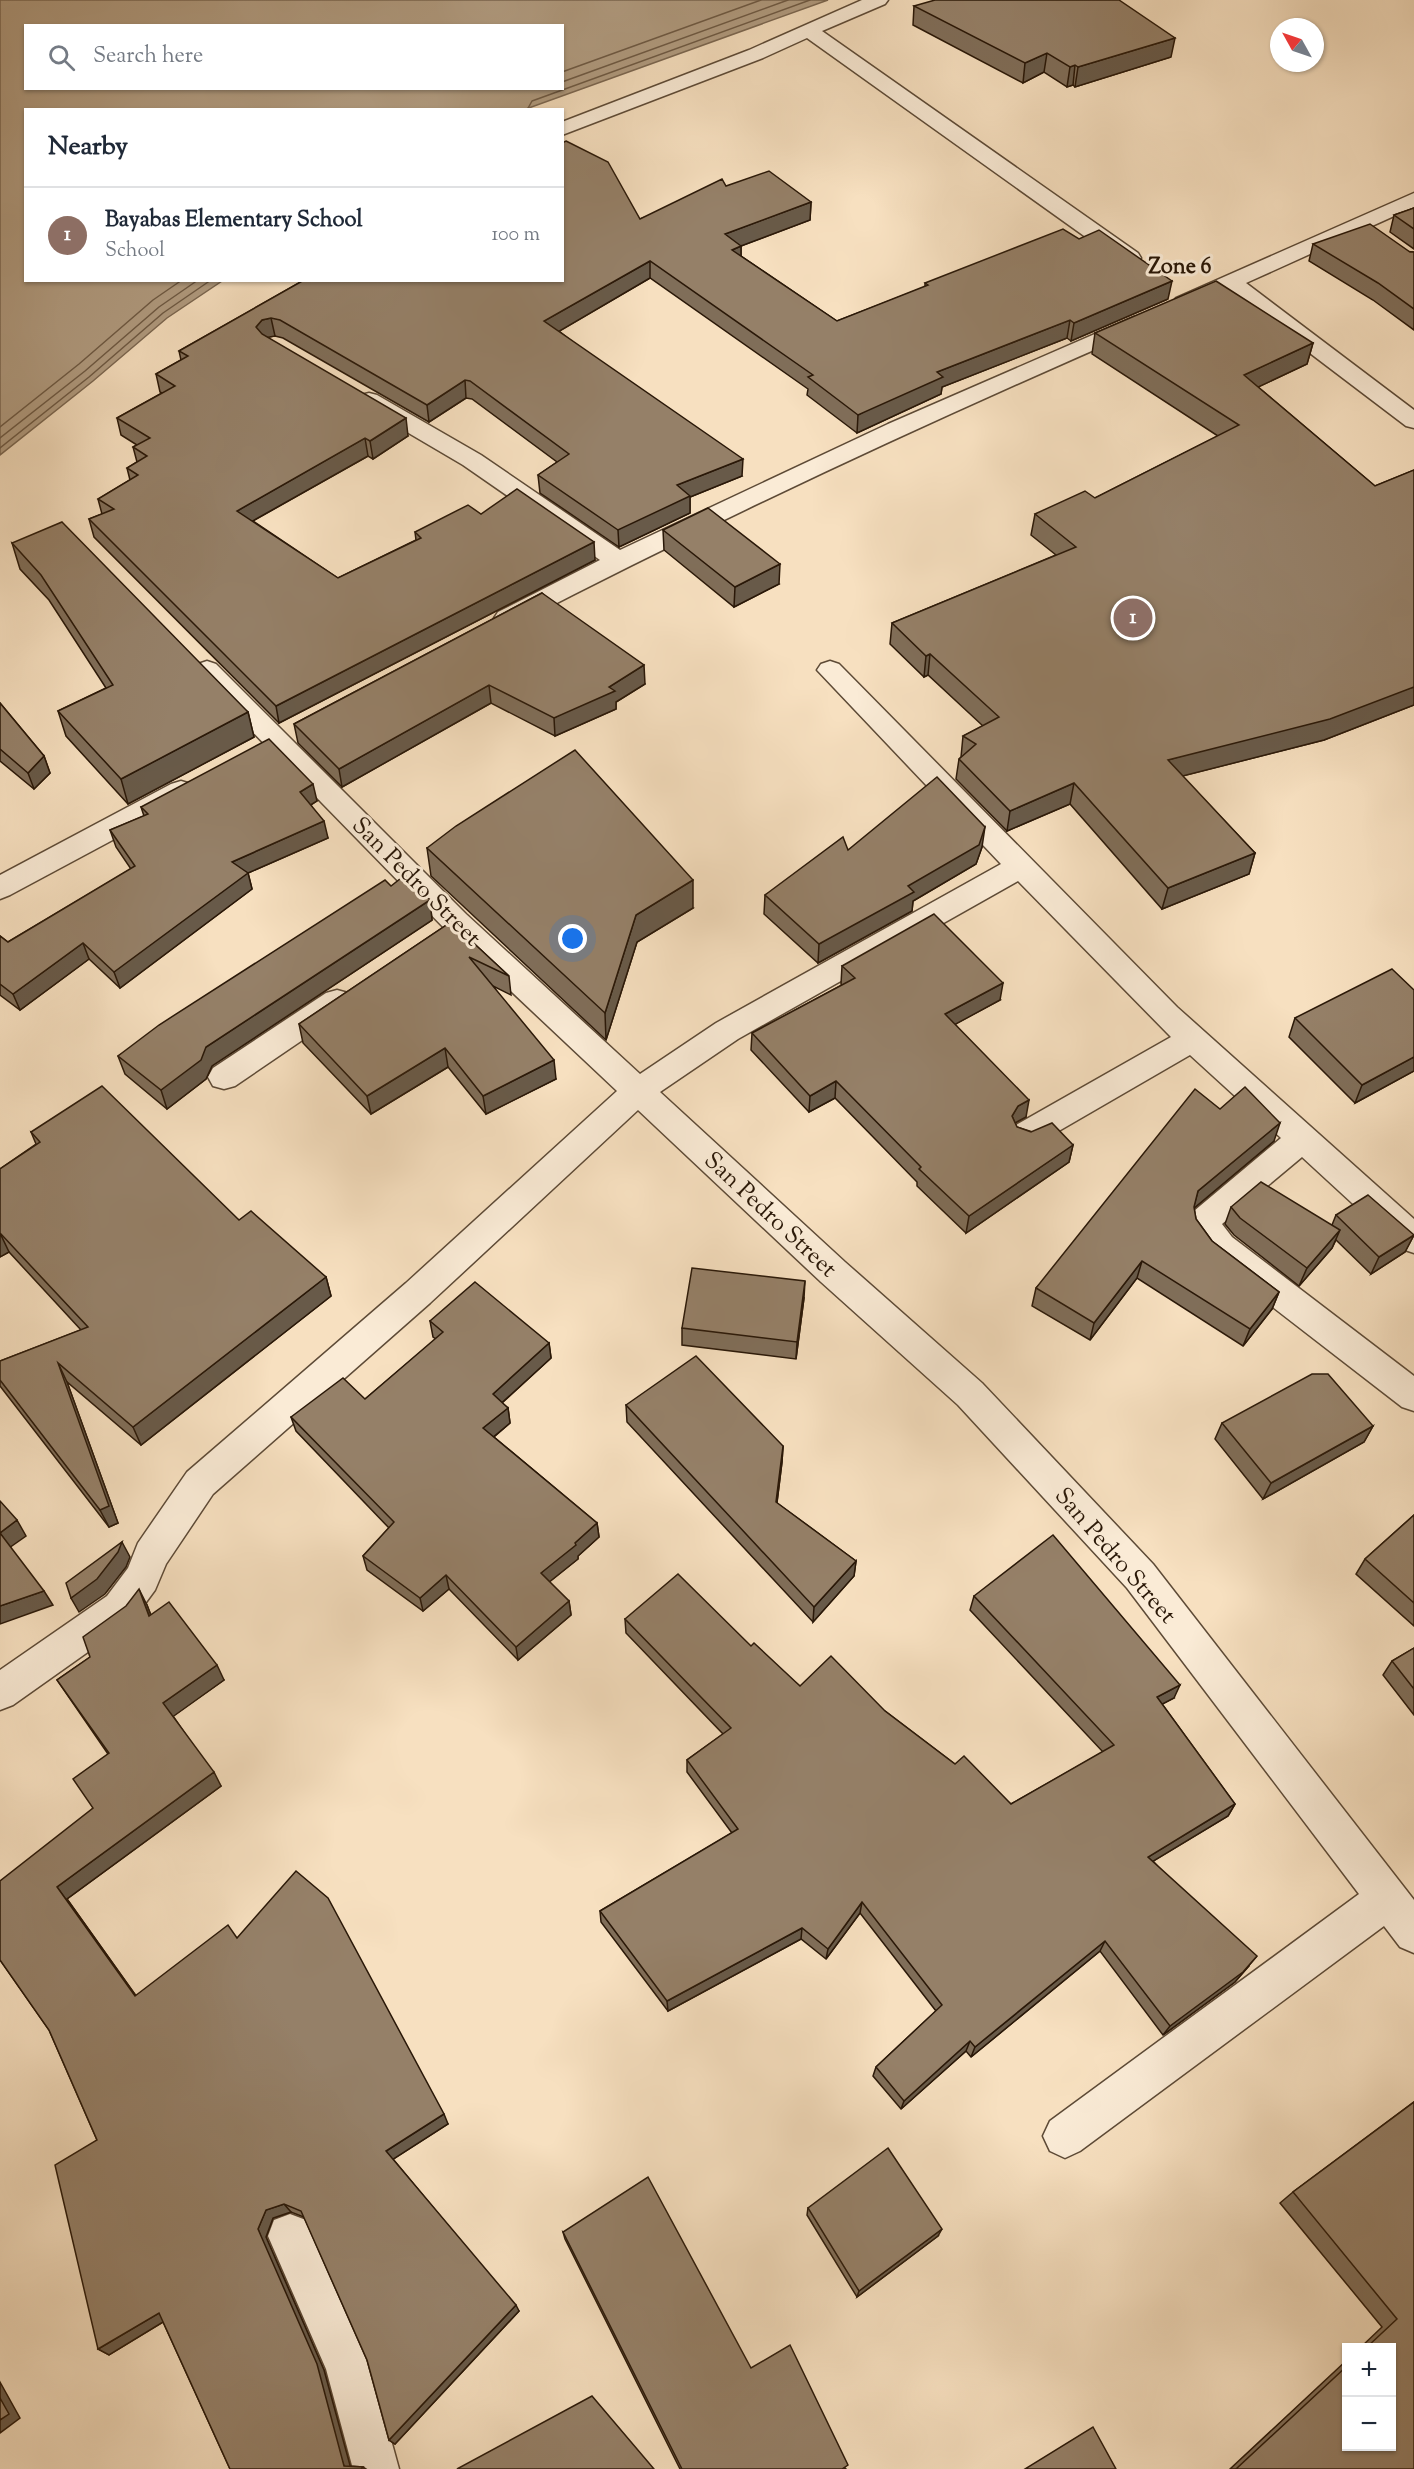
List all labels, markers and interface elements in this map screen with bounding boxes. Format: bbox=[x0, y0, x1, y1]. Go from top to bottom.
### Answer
north arrow bbox=[1270, 18, 1324, 72]
search box bbox=[24, 24, 564, 90]
icon: search bbox=[45, 41, 78, 74]
text: Search here bbox=[93, 41, 203, 73]
text: Nearby bbox=[48, 129, 128, 166]
text: Bayabas Elementary School bbox=[105, 205, 363, 237]
text: 1 bbox=[64, 221, 71, 250]
text: 100 m bbox=[491, 221, 540, 250]
text: School bbox=[105, 237, 165, 266]
district label: Zone 6 bbox=[1148, 252, 1212, 284]
pin: 1 bbox=[1114, 596, 1152, 640]
street label: San Pedro Street bbox=[343, 810, 488, 955]
your location bbox=[558, 924, 587, 953]
street label: San Pedro Street bbox=[696, 1145, 844, 1286]
street label: San Pedro Street bbox=[1046, 1481, 1183, 1632]
map controls bbox=[1342, 2343, 1396, 2451]
button: + bbox=[1342, 2343, 1396, 2397]
button: − bbox=[1342, 2397, 1396, 2451]

